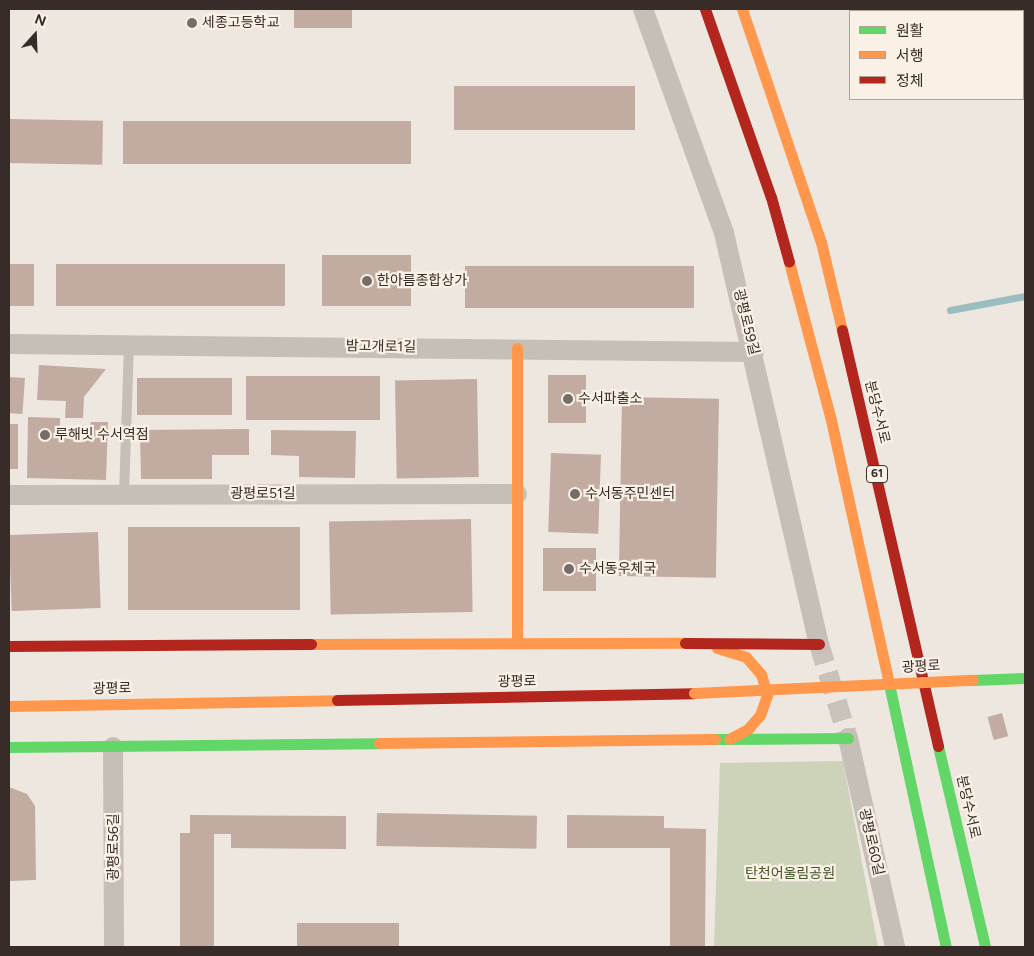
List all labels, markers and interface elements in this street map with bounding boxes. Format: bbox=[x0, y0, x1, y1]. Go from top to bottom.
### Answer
north arrow bbox=[10, 10, 60, 60]
legend bbox=[849, 10, 1024, 100]
text: N bbox=[32, 11, 48, 30]
place label: 세종고등학교 bbox=[202, 15, 279, 31]
marker: 세종고등학교 bbox=[186, 17, 198, 29]
text: 원활 bbox=[896, 22, 924, 40]
text: 서행 bbox=[896, 47, 924, 65]
text: 정체 bbox=[896, 72, 924, 90]
place label: 한아름종합상가 bbox=[377, 273, 467, 289]
marker: 한아름종합상가 bbox=[361, 275, 373, 287]
street label: 광평로59길 bbox=[730, 287, 762, 357]
street label: 밤고개로1길 bbox=[346, 338, 416, 356]
street label: 분당수서로 bbox=[861, 379, 893, 445]
place label: 수서파출소 bbox=[578, 391, 642, 407]
marker: 수서파출소 bbox=[562, 393, 574, 405]
place label: 루해빗 수서역점 bbox=[55, 427, 149, 443]
marker: 루해빗 수서역점 bbox=[39, 429, 51, 441]
road number: 61 bbox=[866, 464, 888, 484]
street label: 광평로51길 bbox=[230, 486, 296, 502]
place label: 수서동주민센터 bbox=[585, 486, 675, 502]
marker: 수서동주민센터 bbox=[569, 488, 581, 500]
place label: 수서동우체국 bbox=[579, 561, 656, 577]
marker: 수서동우체국 bbox=[563, 563, 575, 575]
street label: 광평로 bbox=[901, 658, 941, 676]
street label: 광평로 bbox=[498, 673, 536, 691]
street label: 광평로 bbox=[93, 680, 131, 698]
street label: 분당수서로 bbox=[953, 774, 983, 840]
street label: 광평로60길 bbox=[855, 807, 887, 877]
street label: 광평로56길 bbox=[106, 813, 122, 881]
park label: 탄천어울림공원 bbox=[745, 866, 835, 882]

